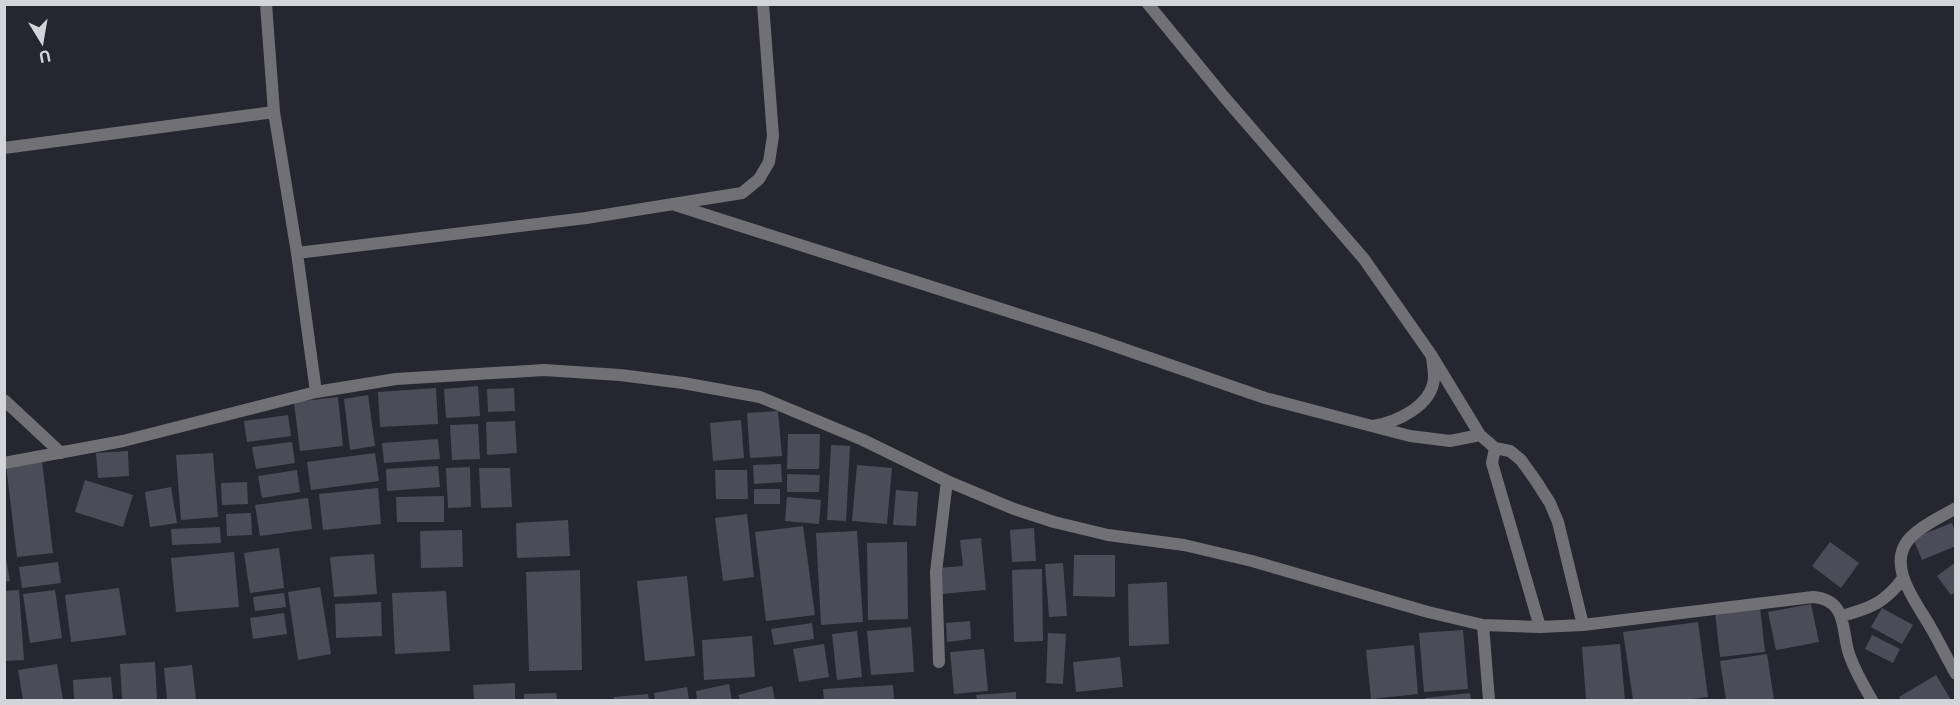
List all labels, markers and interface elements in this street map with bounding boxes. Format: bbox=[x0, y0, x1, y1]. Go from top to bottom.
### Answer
north arrow bbox=[12, 12, 72, 72]
text: U bbox=[37, 45, 53, 69]

